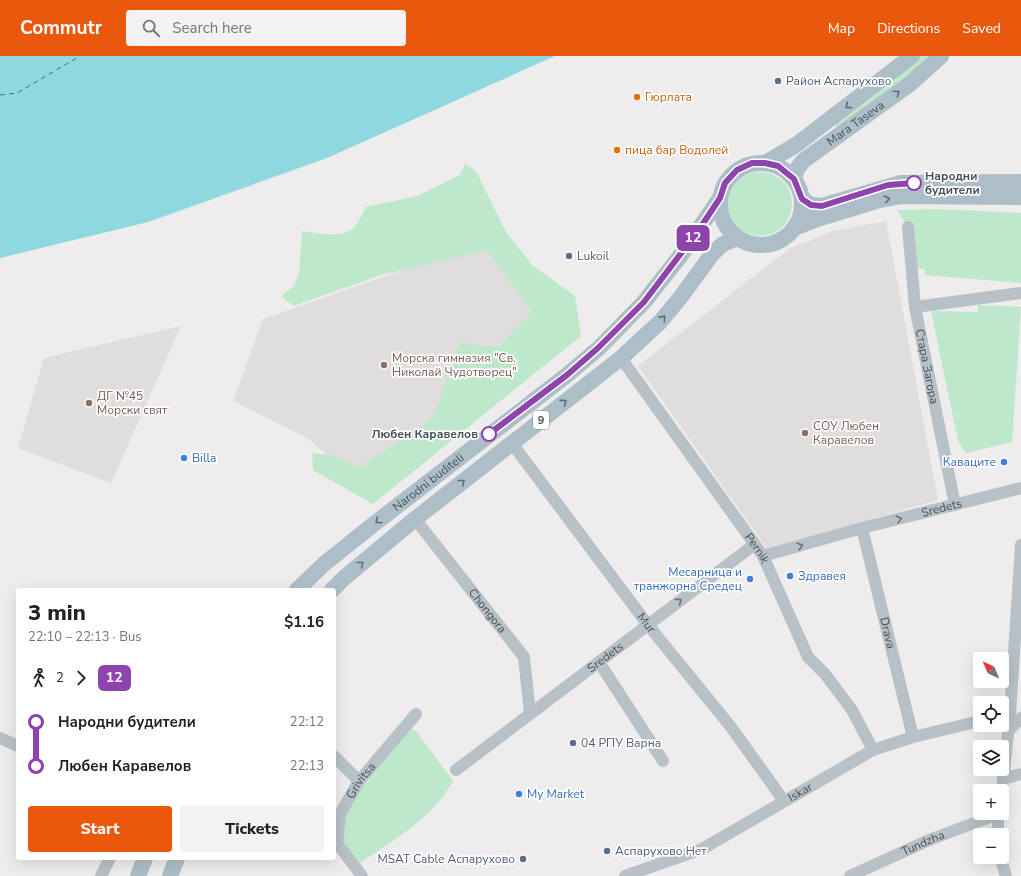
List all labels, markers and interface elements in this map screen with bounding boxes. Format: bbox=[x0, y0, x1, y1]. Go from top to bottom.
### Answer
search box bbox=[126, 10, 406, 46]
text: Commutr bbox=[20, 15, 102, 41]
icon: search bbox=[140, 17, 162, 39]
text: Search here bbox=[172, 18, 252, 38]
text: Map bbox=[828, 19, 855, 38]
text: Directions bbox=[877, 19, 940, 38]
text: Saved bbox=[962, 19, 1001, 38]
place label: Район Аспарухово bbox=[786, 73, 892, 89]
marker: Район Аспарухово bbox=[773, 76, 783, 86]
place label: Гюрлата bbox=[645, 89, 692, 105]
one-way arrow bbox=[893, 90, 900, 97]
marker: Гюрлата bbox=[632, 92, 642, 102]
street label: Mara Taseva bbox=[823, 97, 888, 150]
one-way arrow bbox=[845, 101, 852, 109]
place label: пица бар Водолей bbox=[625, 142, 728, 158]
marker: пица бар Водолей bbox=[612, 145, 622, 155]
place label: Народни будители bbox=[925, 168, 980, 198]
marker: Народни будители bbox=[906, 175, 922, 191]
one-way arrow bbox=[884, 195, 890, 203]
line badge: 12 bbox=[675, 225, 711, 251]
text: 12 bbox=[685, 228, 701, 247]
place label: Lukoil bbox=[577, 248, 609, 264]
marker: Lukoil bbox=[564, 251, 574, 261]
one-way arrow bbox=[658, 315, 666, 323]
street label: Стара Загора bbox=[912, 327, 942, 405]
place label: Морска гимназия "Св. Николай Чудотворец" bbox=[392, 350, 517, 380]
marker: Морска гимназия "Св. Николай Чудотворец" bbox=[379, 360, 389, 370]
place label: ДГ №45 Морски свят bbox=[97, 388, 168, 418]
marker: ДГ №45 Морски свят bbox=[84, 398, 94, 408]
one-way arrow bbox=[560, 400, 567, 407]
road number: 9 bbox=[533, 411, 549, 429]
place label: СОУ Любен Каравелов bbox=[813, 418, 879, 448]
place label: Любен Каравелов bbox=[371, 426, 478, 442]
marker: Любен Каравелов bbox=[481, 426, 497, 442]
marker: СОУ Любен Каравелов bbox=[800, 428, 810, 438]
street label: Narodni buditeli bbox=[389, 449, 467, 515]
place label: Billa bbox=[192, 450, 216, 466]
marker: Billa bbox=[179, 453, 189, 463]
place label: Каваците bbox=[943, 454, 996, 470]
marker: Каваците bbox=[999, 457, 1009, 467]
one-way arrow bbox=[457, 480, 464, 487]
street label: Sredets bbox=[920, 495, 964, 521]
one-way arrow bbox=[896, 515, 903, 524]
one-way arrow bbox=[376, 516, 383, 523]
street label: Pernik bbox=[741, 530, 774, 567]
one-way arrow bbox=[797, 542, 804, 551]
one-way arrow bbox=[356, 562, 363, 569]
place label: Месарница и транжорна Средец bbox=[634, 564, 742, 594]
place label: Здравея bbox=[798, 568, 846, 584]
marker: Здравея bbox=[785, 571, 795, 581]
marker: Месарница и транжорна Средец bbox=[745, 574, 755, 584]
street label: Chongora bbox=[465, 585, 510, 636]
text: 3 min bbox=[28, 598, 86, 628]
one-way arrow bbox=[675, 599, 682, 606]
street label: Mur bbox=[634, 610, 660, 637]
text: $1.16 bbox=[284, 612, 324, 632]
street label: Drava bbox=[876, 616, 899, 650]
text: 22:10 – 22:13 · Bus bbox=[28, 628, 142, 646]
street label: Sredets bbox=[584, 638, 627, 676]
north arrow bbox=[973, 652, 1009, 688]
map controls bbox=[973, 652, 1009, 864]
icon: walk bbox=[28, 667, 50, 689]
icon: forward bbox=[70, 667, 92, 689]
text: 12 bbox=[106, 668, 123, 687]
text: 2 bbox=[56, 669, 64, 687]
button: locate bbox=[973, 696, 1009, 732]
text: Народни будители bbox=[58, 712, 196, 732]
text: 22:12 bbox=[290, 713, 324, 731]
place label: 04 РПУ Варна bbox=[581, 735, 661, 751]
marker: 04 РПУ Варна bbox=[568, 738, 578, 748]
button: layers bbox=[973, 740, 1009, 776]
text: Любен Каравелов bbox=[58, 756, 191, 776]
text: 22:13 bbox=[290, 757, 324, 775]
street label: Grivitsa bbox=[342, 759, 379, 802]
street label: Iskar bbox=[785, 779, 816, 805]
button: + bbox=[973, 784, 1009, 820]
place label: My Market bbox=[527, 786, 585, 802]
marker: My Market bbox=[514, 789, 524, 799]
button: Start bbox=[28, 806, 172, 852]
button: Tickets bbox=[180, 806, 324, 852]
street label: Tundzha bbox=[899, 827, 947, 860]
button: − bbox=[973, 828, 1009, 864]
place label: Аспарухово Нет bbox=[615, 843, 707, 859]
marker: Аспарухово Нет bbox=[602, 846, 612, 856]
place label: MSAT Cable Аспарухово bbox=[377, 851, 515, 867]
marker: MSAT Cable Аспарухово bbox=[518, 854, 528, 864]

